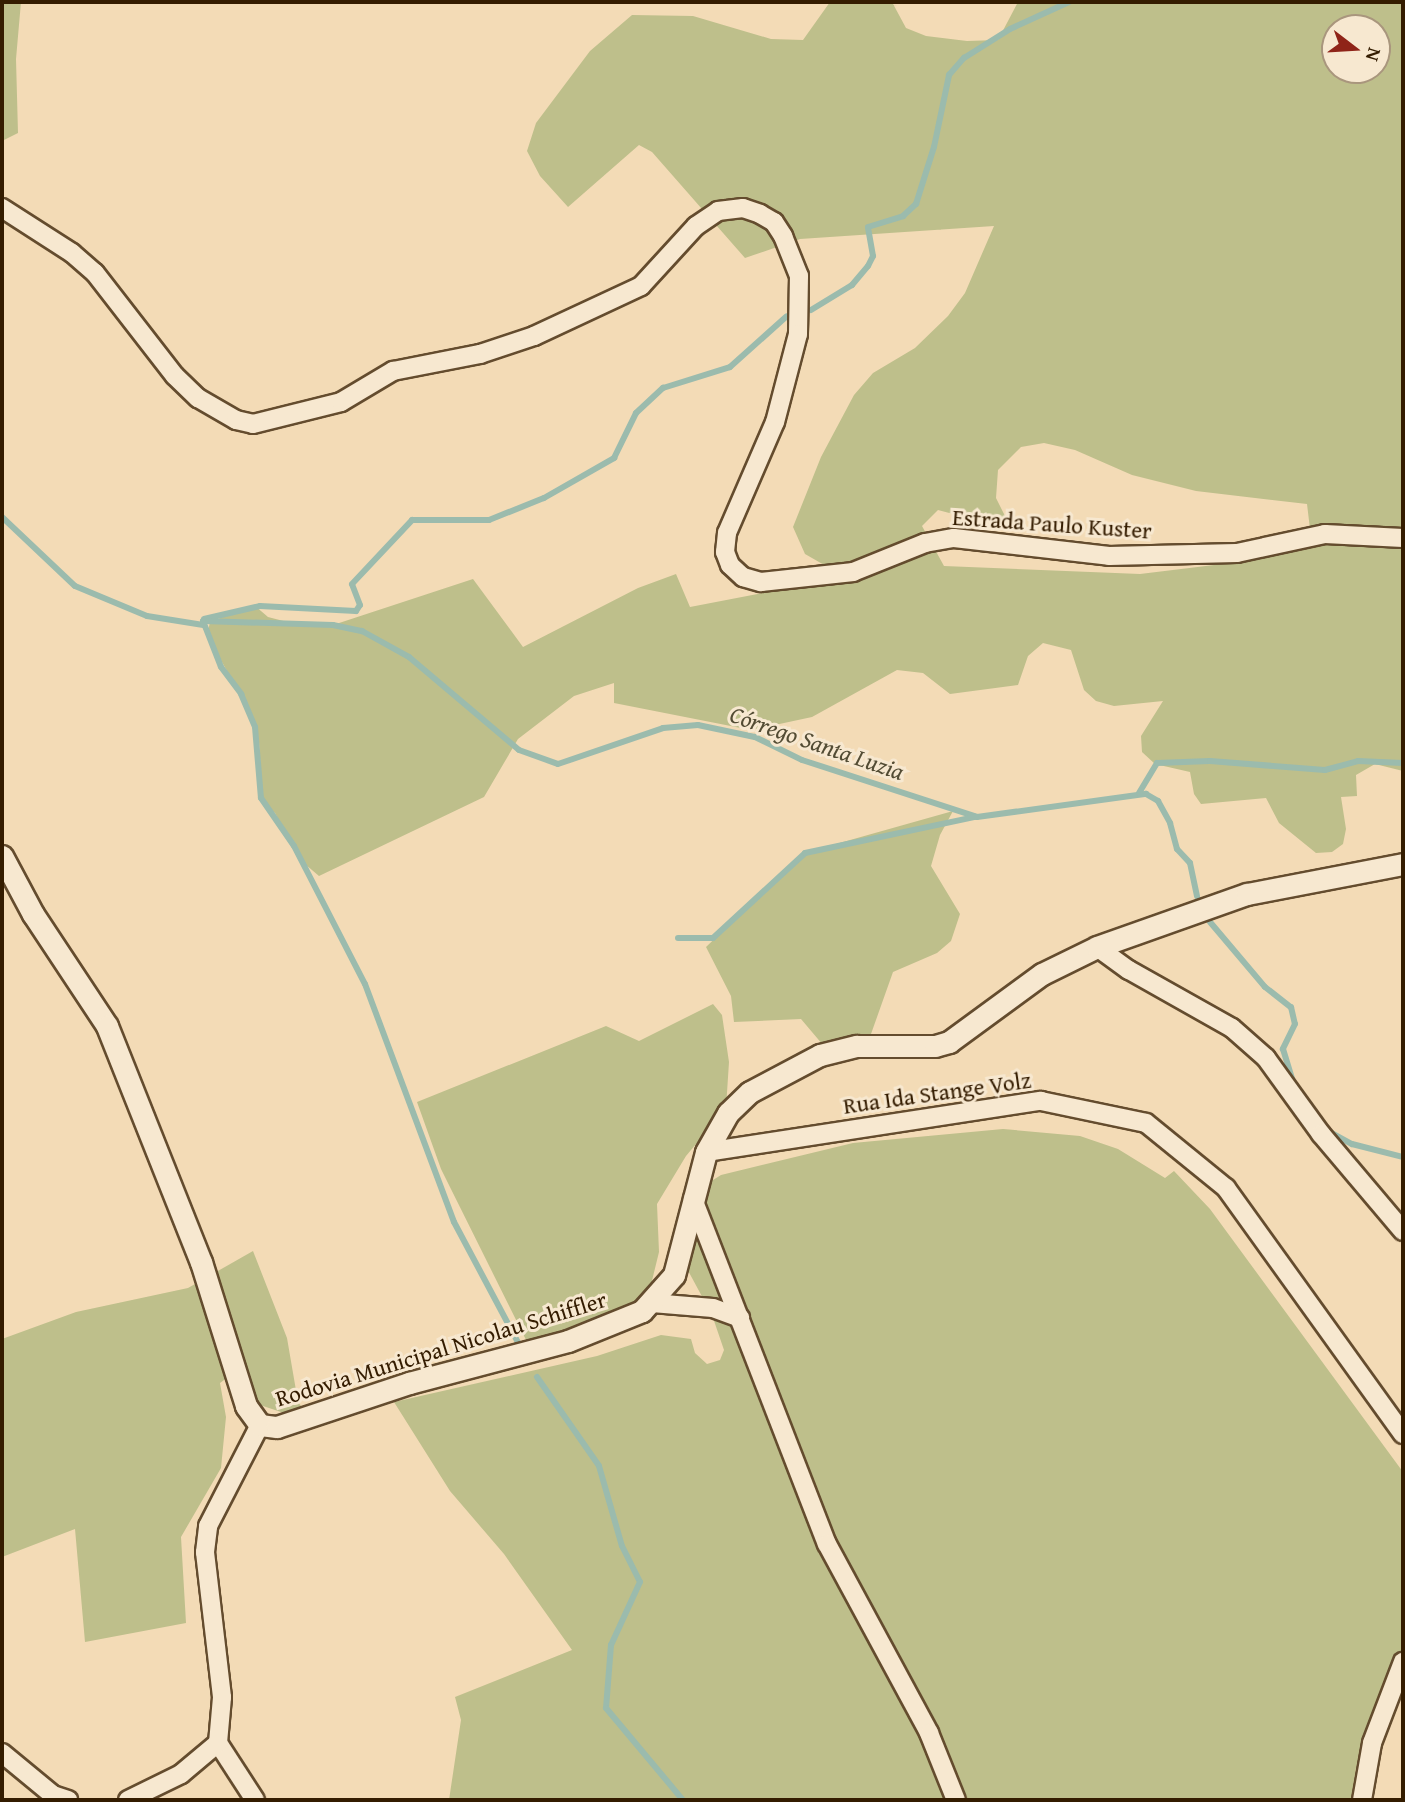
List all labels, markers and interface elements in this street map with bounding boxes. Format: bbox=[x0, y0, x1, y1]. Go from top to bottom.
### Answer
north arrow bbox=[1321, 14, 1391, 84]
text: N bbox=[1359, 44, 1389, 65]
street label: Estrada Paulo Kuster bbox=[951, 503, 1153, 545]
water label: Córrego Santa Luzia bbox=[726, 700, 908, 786]
street label: Rua Ida Stange Volz bbox=[841, 1066, 1033, 1120]
street label: Rodovia Municipal Nicolau Schiffler bbox=[272, 1285, 610, 1413]

